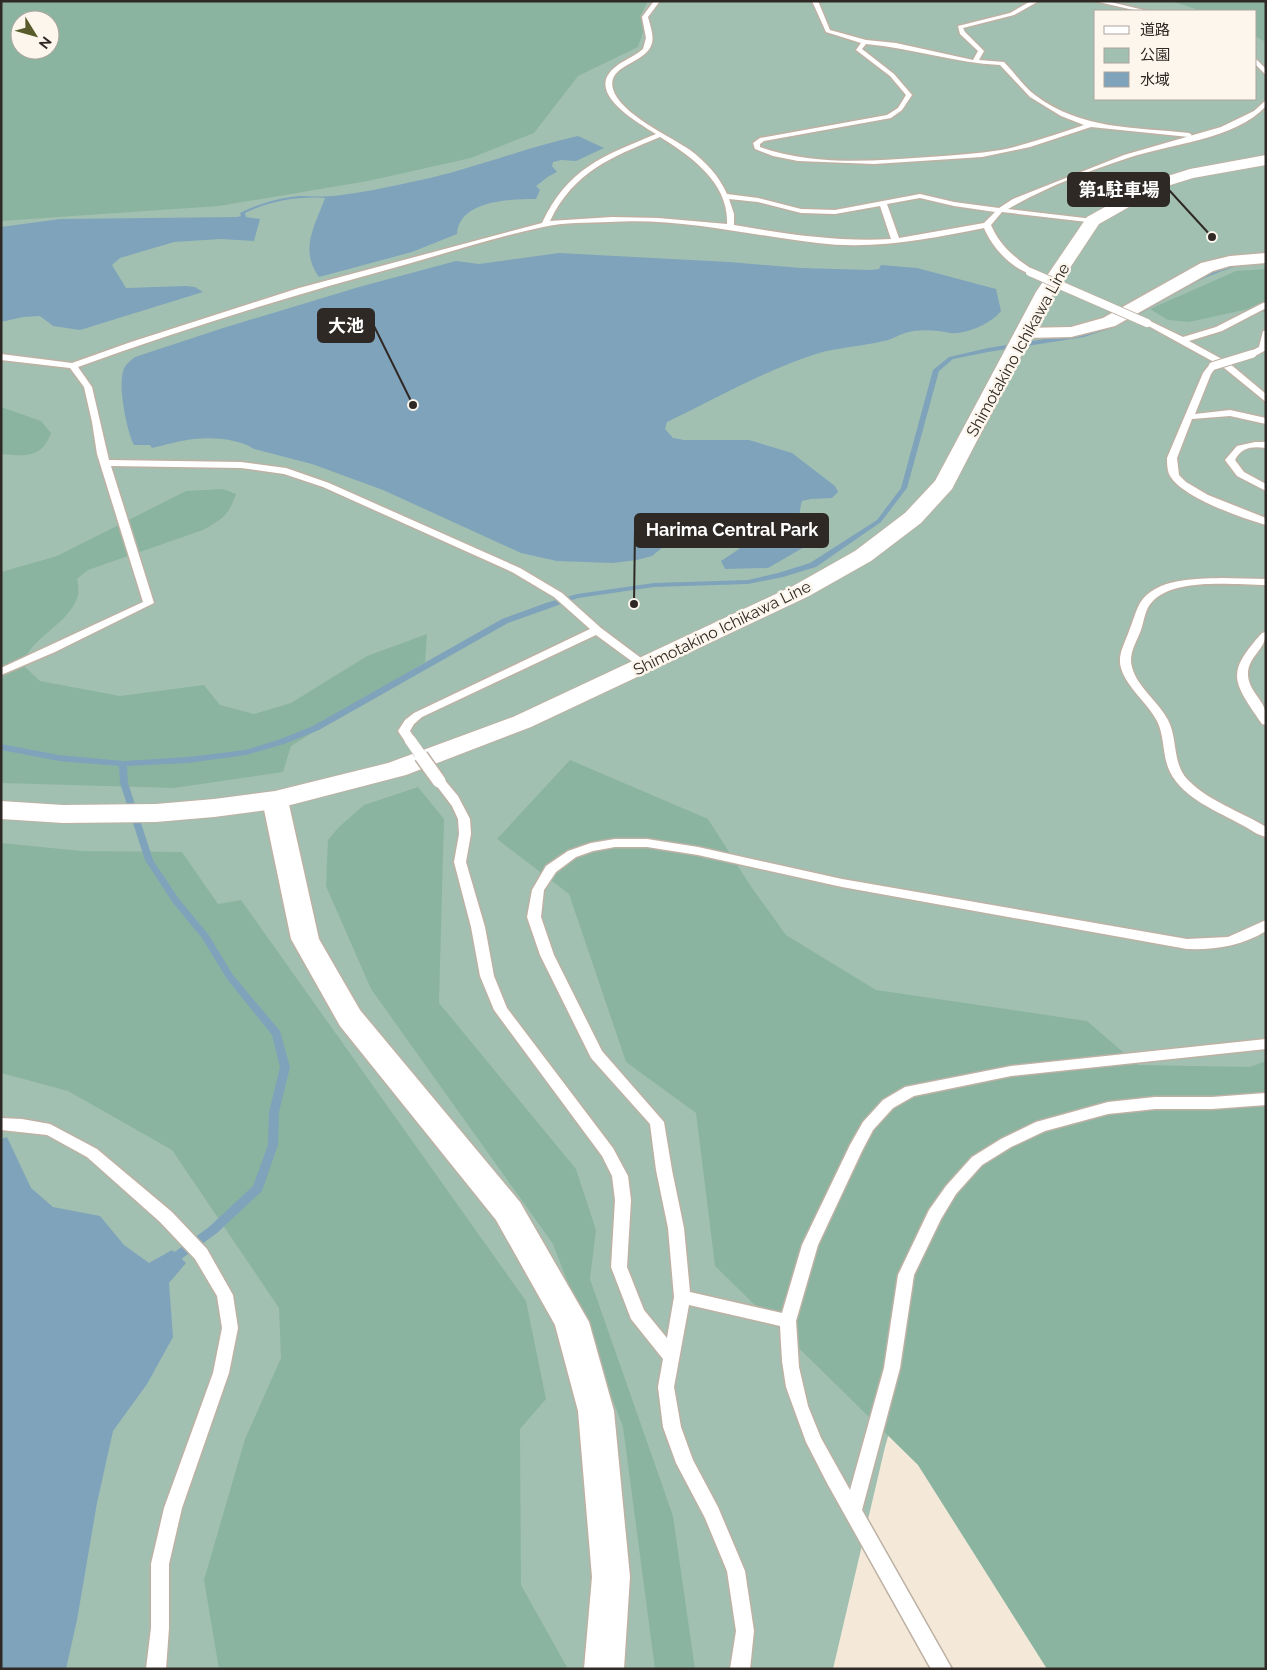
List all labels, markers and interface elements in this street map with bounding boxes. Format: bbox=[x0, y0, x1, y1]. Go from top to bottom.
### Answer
north arrow bbox=[10, 10, 60, 60]
legend bbox=[1094, 10, 1257, 100]
text: 道路 bbox=[1140, 21, 1170, 39]
text: N bbox=[36, 34, 55, 52]
text: 公園 bbox=[1140, 46, 1170, 64]
text: 水域 bbox=[1140, 71, 1170, 89]
callout: 第1駐車場 bbox=[1068, 173, 1169, 206]
text: 第1駐車場 bbox=[1079, 179, 1159, 200]
street label: Shimotakino Ichikawa Line bbox=[962, 260, 1074, 440]
callout: 大池 bbox=[318, 309, 374, 342]
text: 大池 bbox=[328, 315, 364, 336]
callout: Harima Central Park bbox=[635, 514, 828, 547]
text: Harima Central Park bbox=[646, 519, 819, 540]
street label: Shimotakino Ichikawa Line bbox=[630, 577, 814, 679]

